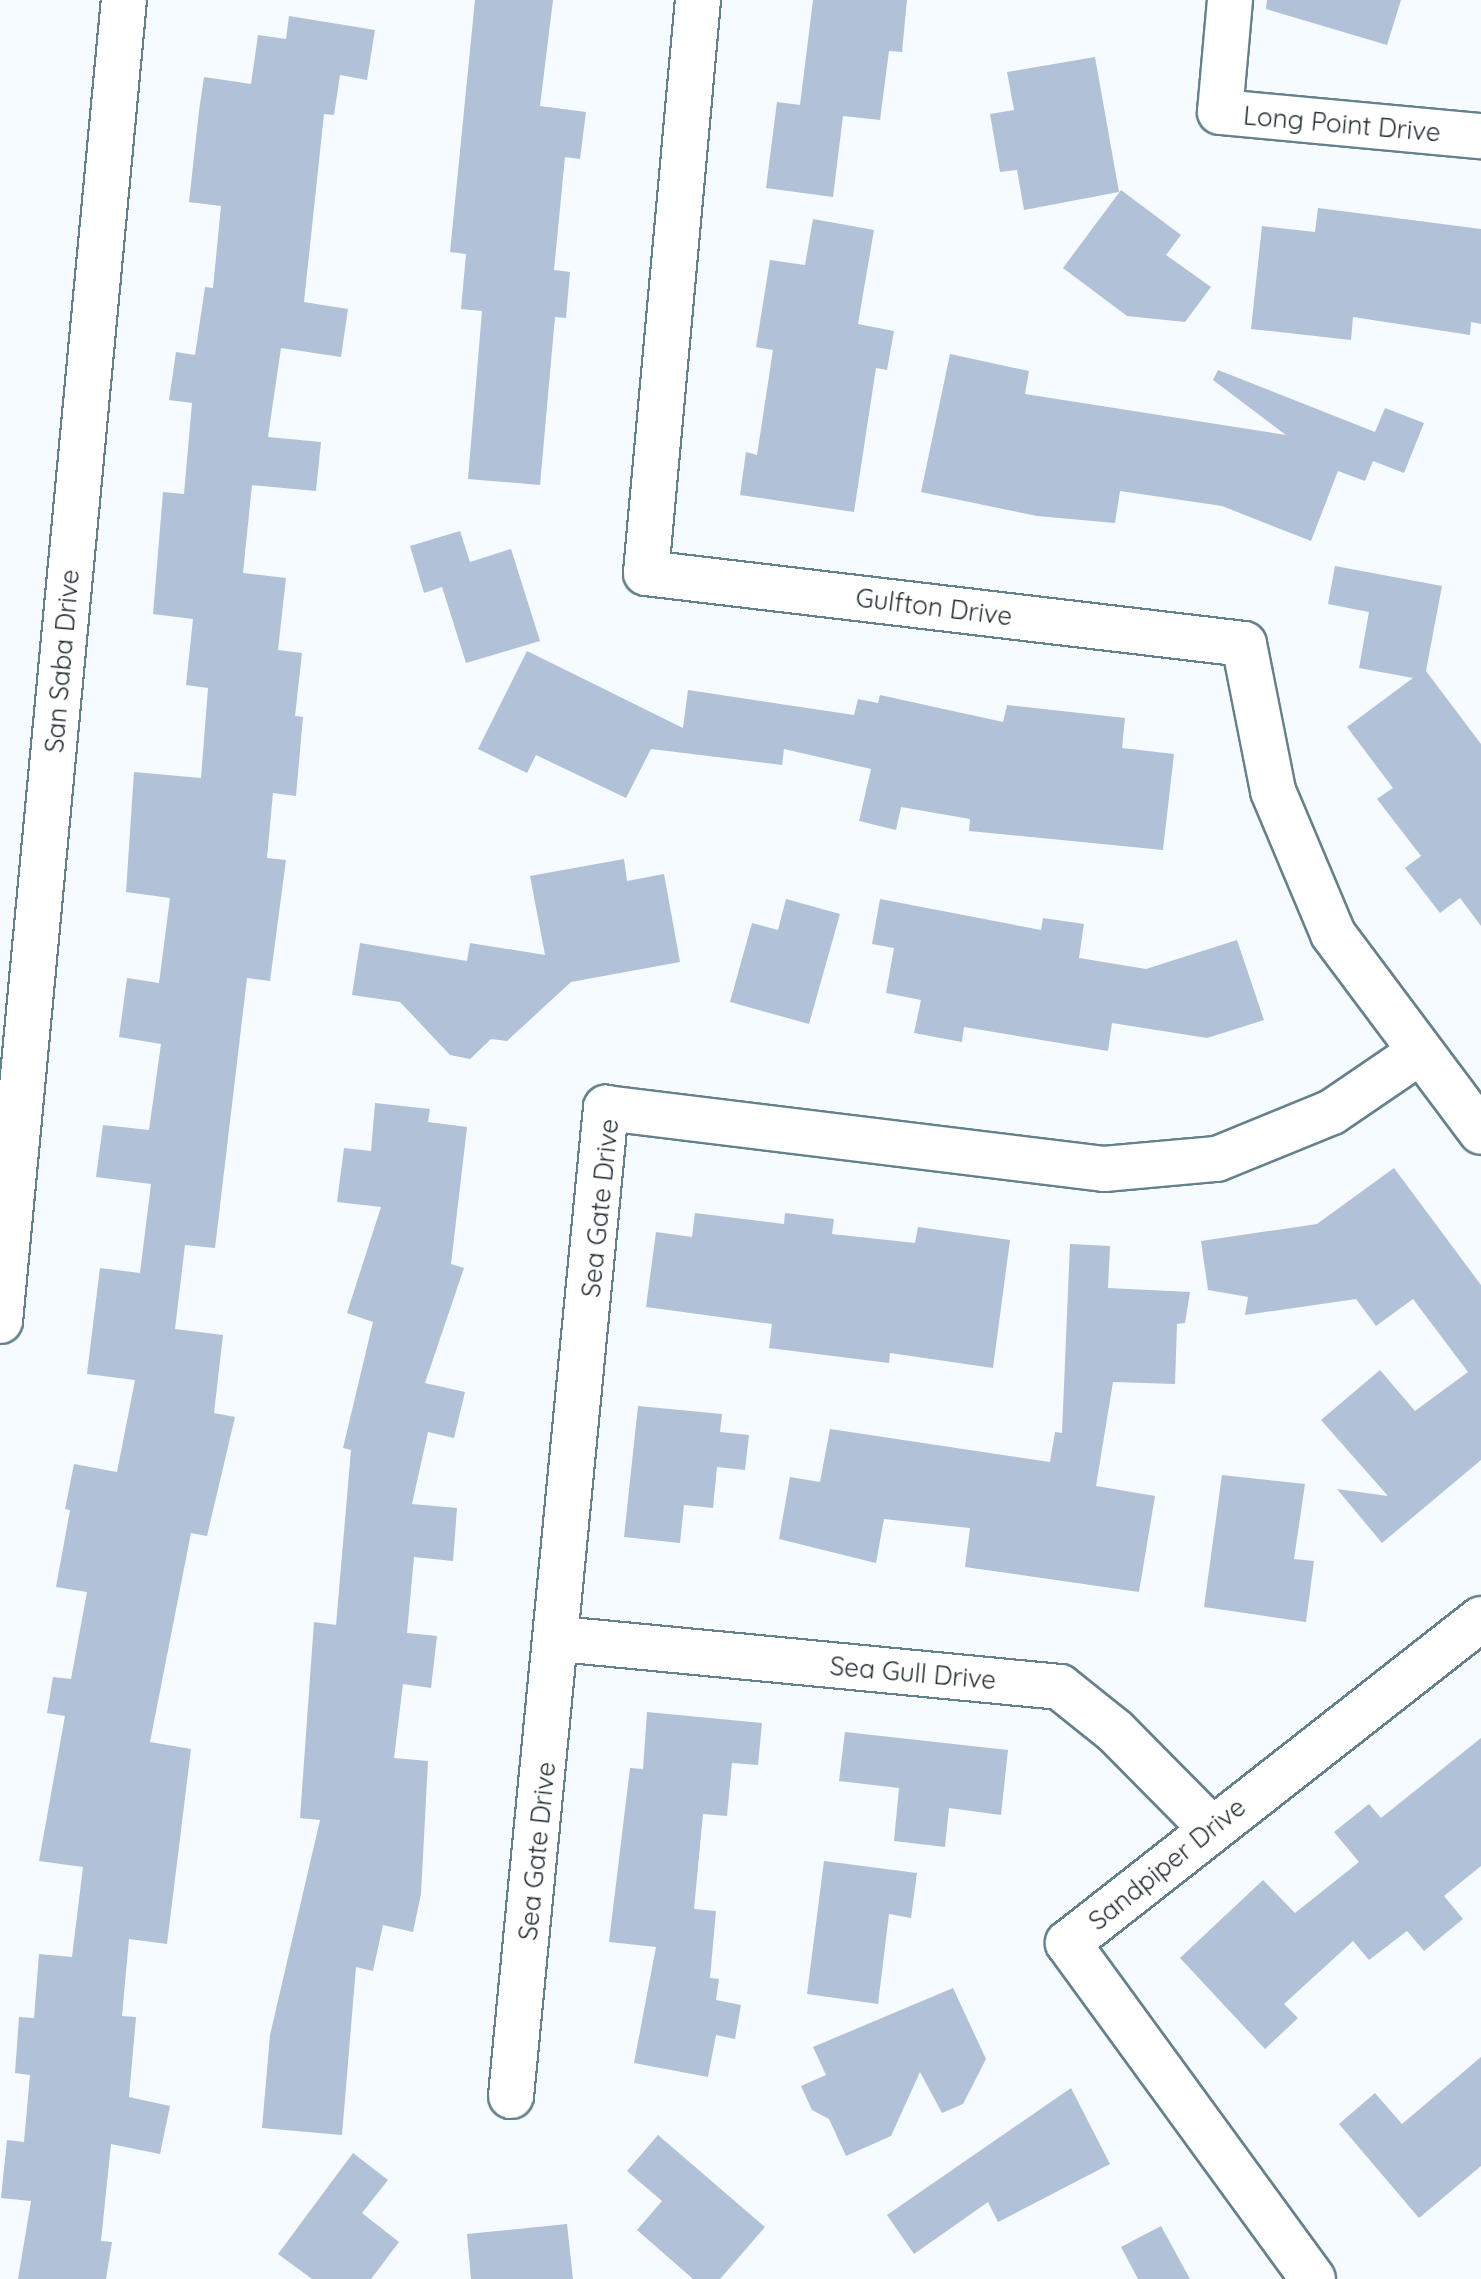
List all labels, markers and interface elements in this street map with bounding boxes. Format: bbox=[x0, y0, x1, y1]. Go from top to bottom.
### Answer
street label: Long Point Drive bbox=[1242, 100, 1442, 148]
street label: San Saba Drive bbox=[38, 568, 86, 754]
street label: Gulfton Drive bbox=[854, 582, 1014, 632]
street label: Sea Gate Drive bbox=[575, 1117, 625, 1299]
street label: Sea Gull Drive bbox=[829, 1650, 997, 1696]
street label: Sea Gate Drive bbox=[512, 1760, 562, 1942]
street label: Sandpiper Drive bbox=[1082, 1791, 1252, 1937]

